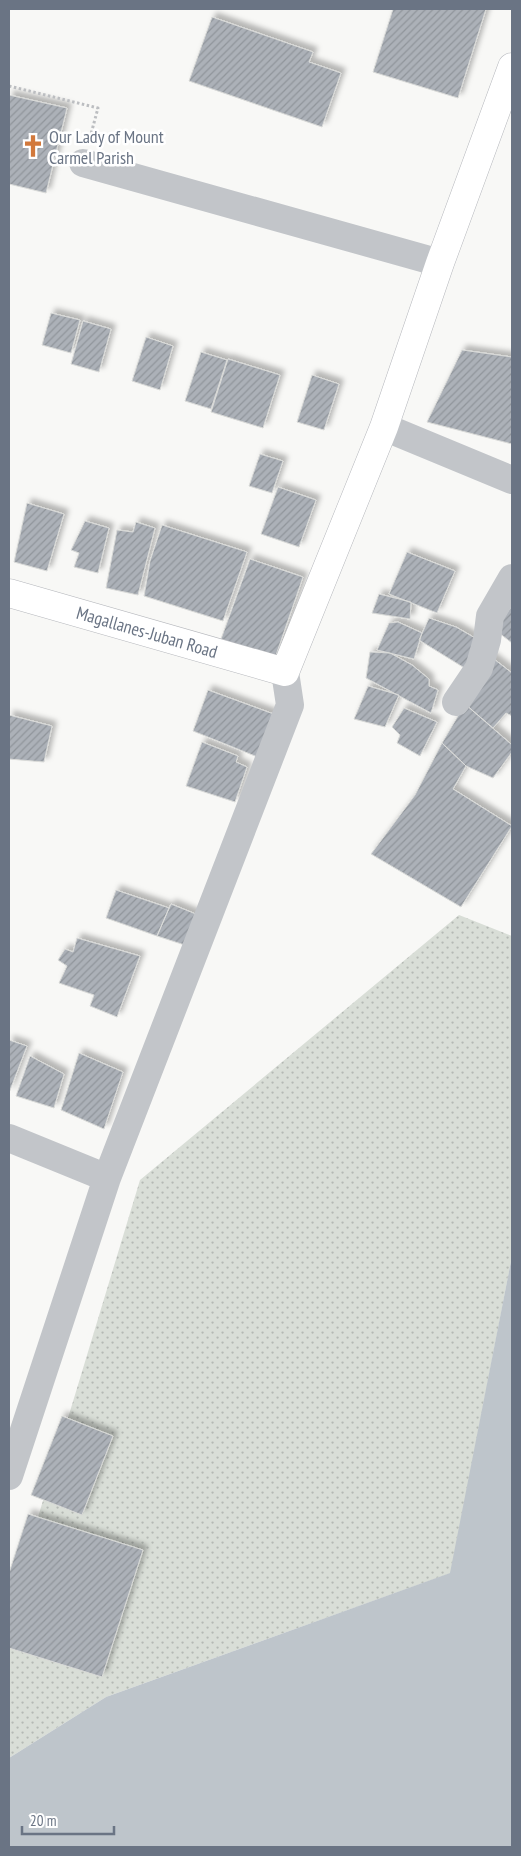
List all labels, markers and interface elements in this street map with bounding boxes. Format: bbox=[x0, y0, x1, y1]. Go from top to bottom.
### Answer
place label: Our Lady of Mount Carmel Parish bbox=[49, 125, 164, 169]
church icon: Our Lady of Mount Carmel Parish bbox=[20, 133, 46, 159]
street label: Magallanes-Juban Road bbox=[74, 601, 220, 663]
scale bar bbox=[22, 1804, 115, 1836]
text: 20 m bbox=[30, 1811, 56, 1830]

